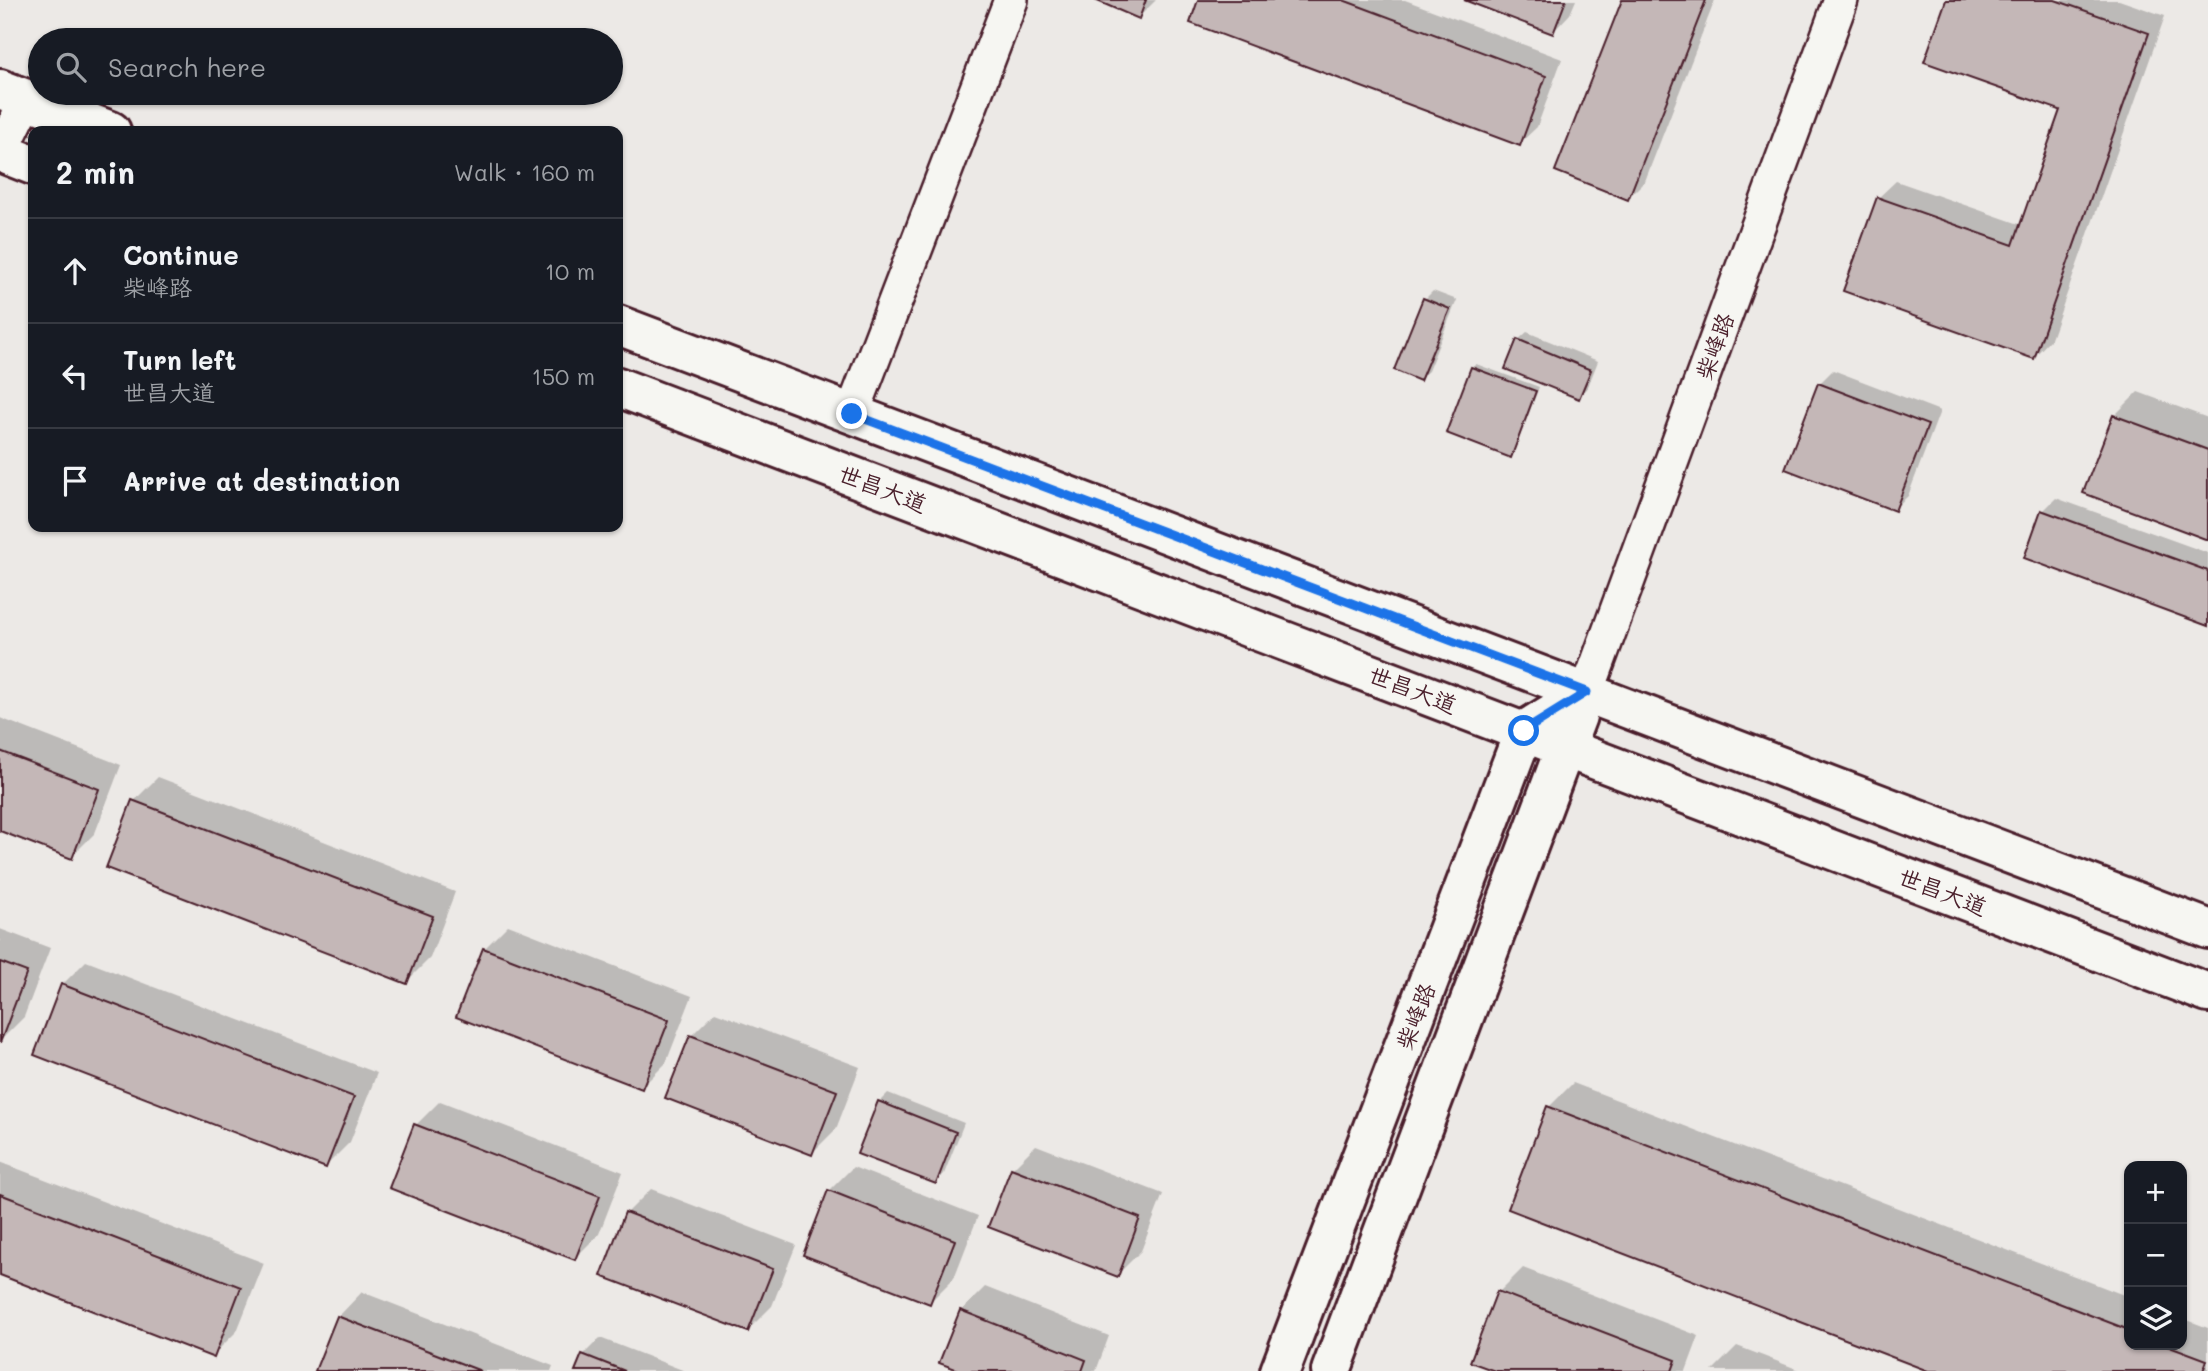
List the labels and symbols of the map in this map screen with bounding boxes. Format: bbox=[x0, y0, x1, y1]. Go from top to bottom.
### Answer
street label: 柴峰路 bbox=[1688, 308, 1740, 384]
route end bbox=[836, 398, 867, 429]
street label: 世昌大道 bbox=[835, 458, 931, 518]
street label: 世昌大道 bbox=[1365, 659, 1461, 719]
route start bbox=[1508, 715, 1539, 746]
street label: 世昌大道 bbox=[1895, 861, 1991, 921]
street label: 柴峰路 bbox=[1389, 978, 1441, 1054]

